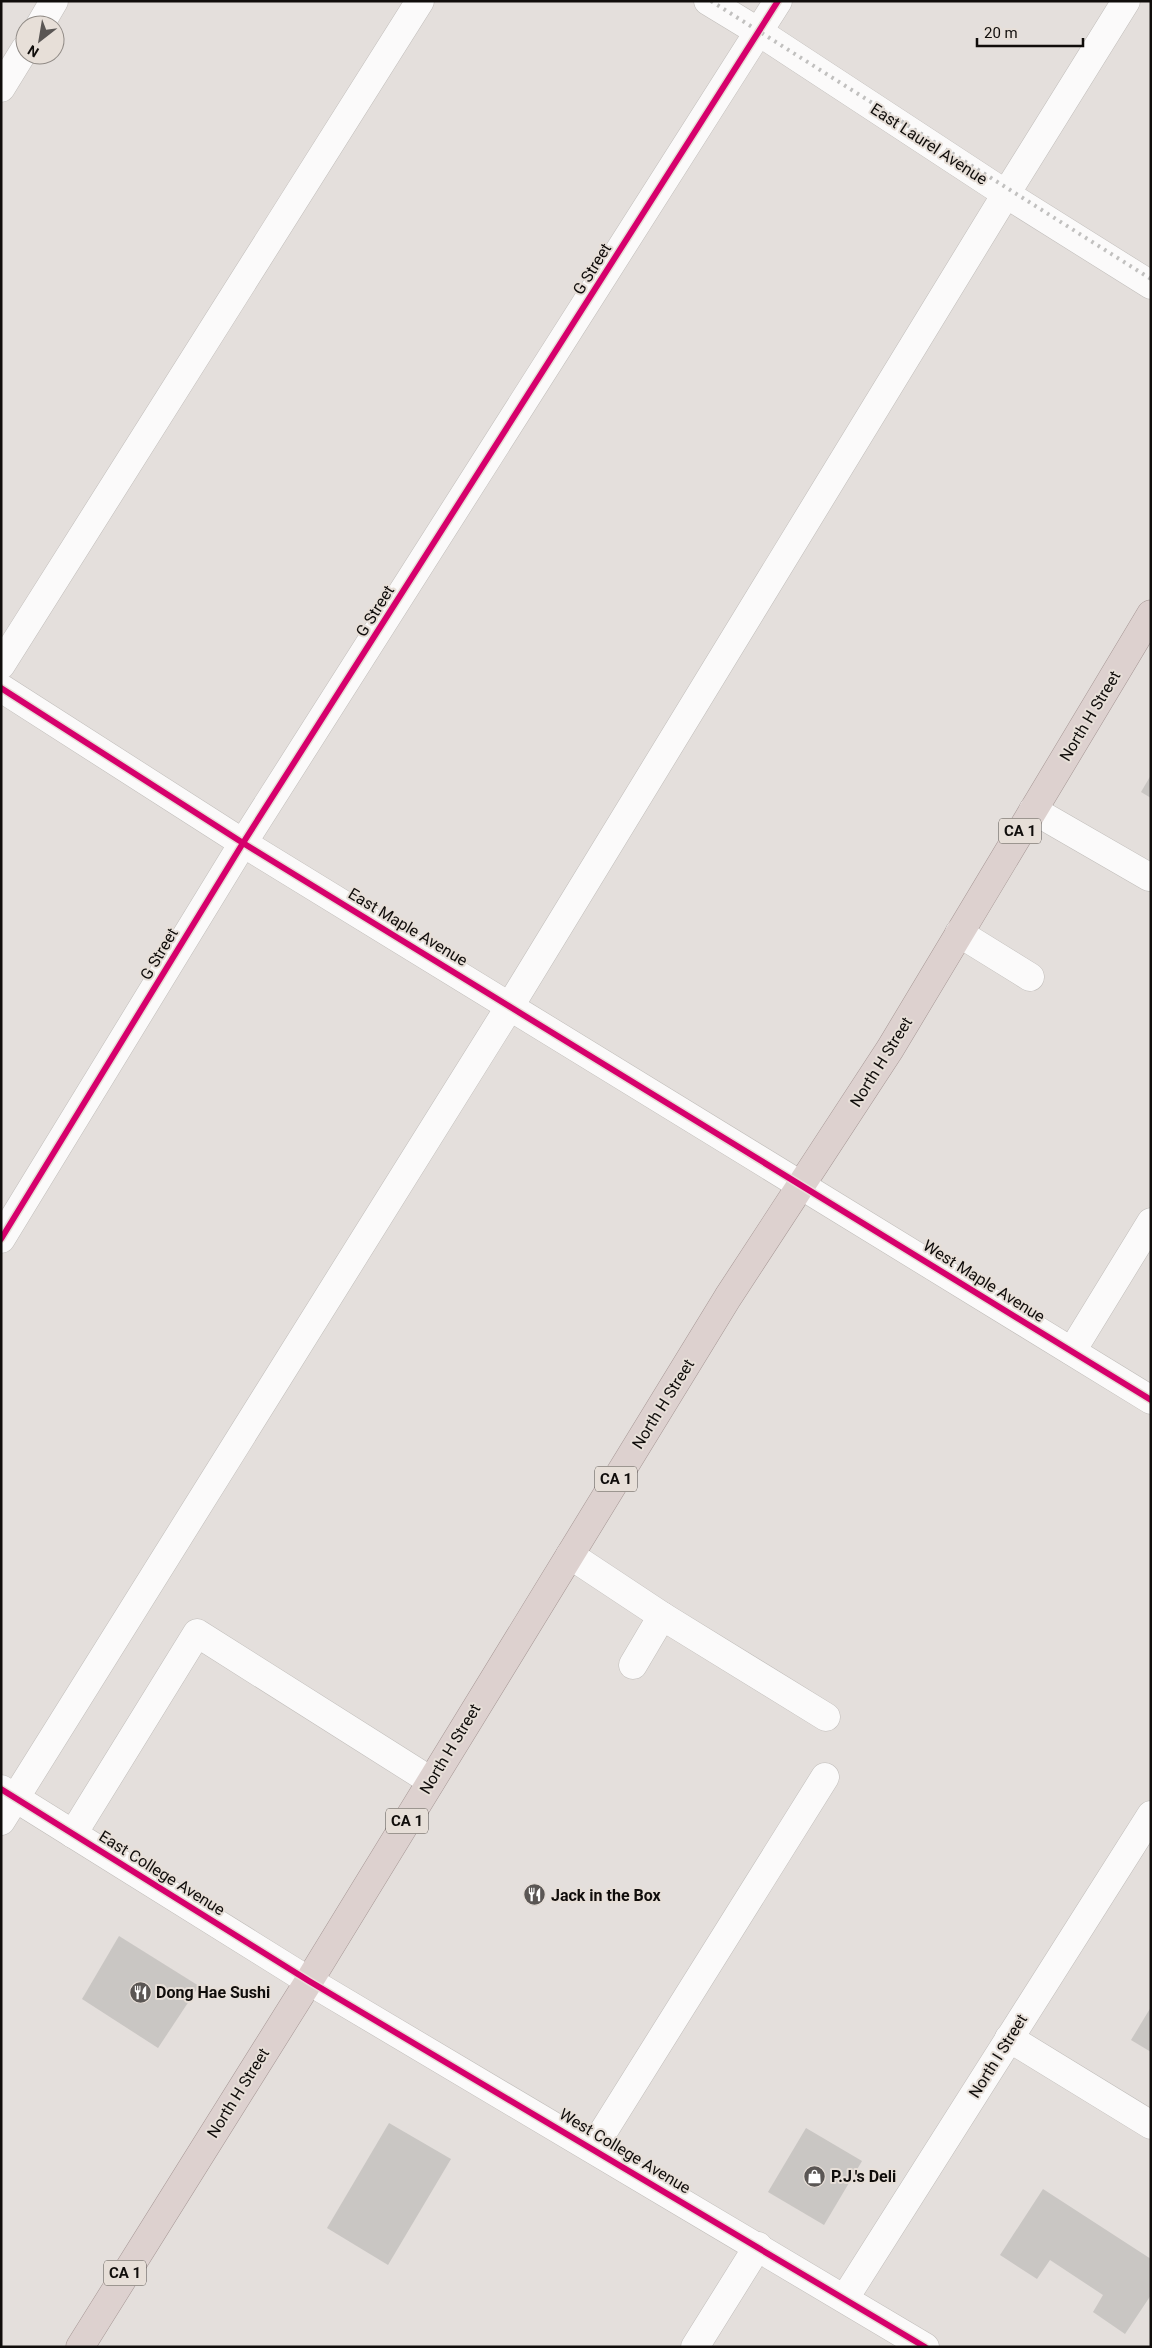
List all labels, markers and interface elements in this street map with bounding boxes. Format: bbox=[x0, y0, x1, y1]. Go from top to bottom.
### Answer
north arrow bbox=[15, 15, 65, 65]
scale bar bbox=[977, 15, 1083, 47]
text: 20 m bbox=[984, 24, 1018, 42]
text: N bbox=[25, 42, 42, 61]
street label: East Laurel Avenue bbox=[867, 99, 991, 189]
street label: G Street bbox=[569, 240, 615, 298]
street label: G Street bbox=[352, 582, 398, 640]
street label: North H Street bbox=[1056, 667, 1124, 765]
road number: CA 1 bbox=[999, 818, 1041, 844]
street label: East Maple Avenue bbox=[345, 884, 471, 970]
street label: G Street bbox=[136, 925, 182, 983]
street label: North H Street bbox=[846, 1014, 916, 1110]
street label: West Maple Avenue bbox=[920, 1236, 1048, 1326]
street label: North H Street bbox=[628, 1356, 698, 1452]
road number: CA 1 bbox=[595, 1466, 637, 1492]
street label: North H Street bbox=[416, 1700, 484, 1798]
road number: CA 1 bbox=[386, 1808, 428, 1834]
street label: East College Avenue bbox=[96, 1827, 228, 1919]
restaurant icon: Jack in the Box bbox=[523, 1883, 547, 1907]
place label: Jack in the Box bbox=[551, 1886, 662, 1905]
restaurant icon: Dong Hae Sushi bbox=[128, 1980, 152, 2004]
place label: Dong Hae Sushi bbox=[156, 1983, 270, 2002]
street label: North I Street bbox=[965, 2011, 1031, 2101]
street label: North H Street bbox=[203, 2045, 273, 2141]
street label: West College Avenue bbox=[556, 2104, 694, 2198]
shop icon: P.J.'s Deli bbox=[803, 2164, 827, 2188]
place label: P.J.'s Deli bbox=[831, 2167, 896, 2186]
road number: CA 1 bbox=[104, 2260, 146, 2286]

